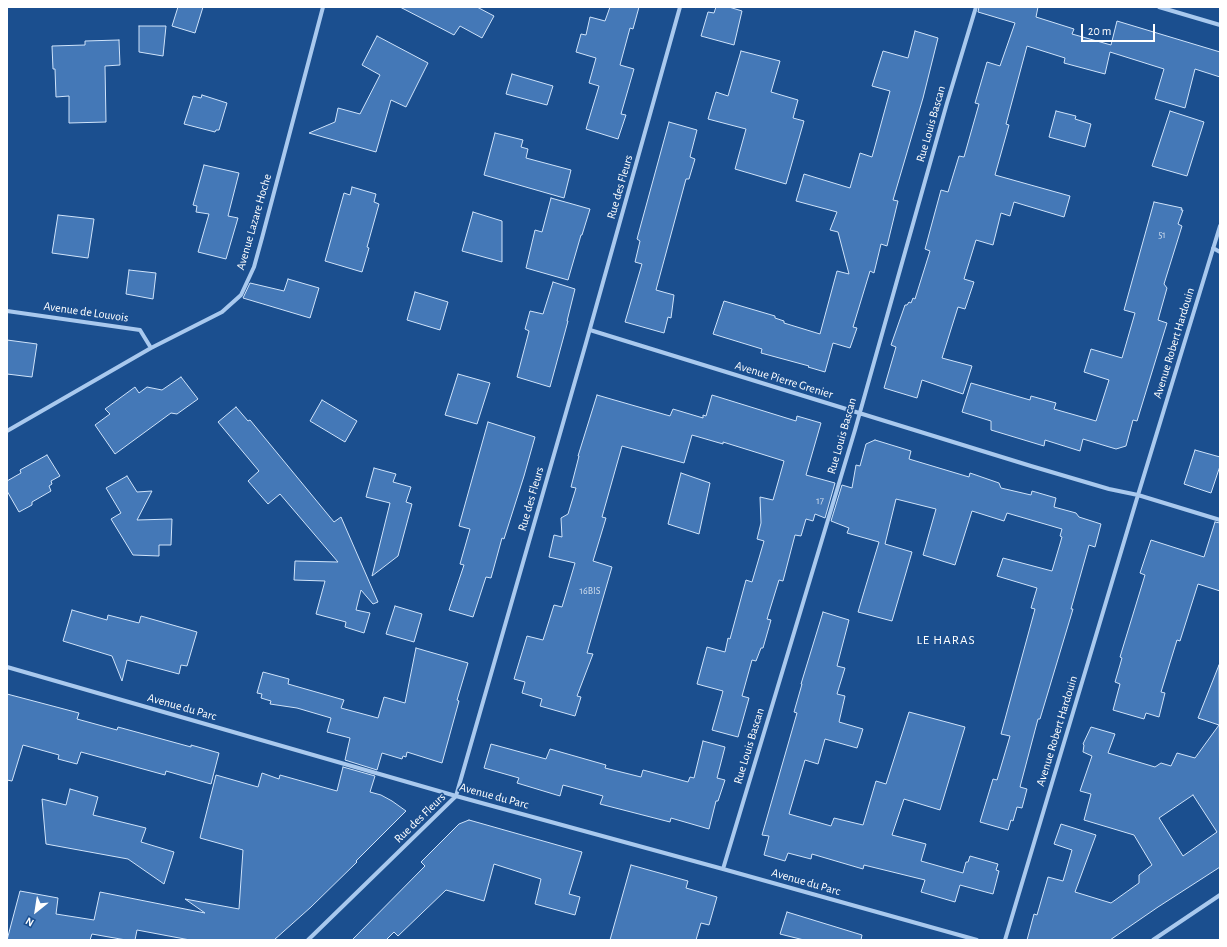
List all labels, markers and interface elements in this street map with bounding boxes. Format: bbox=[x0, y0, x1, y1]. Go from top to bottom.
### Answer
scale bar bbox=[1083, 16, 1157, 42]
text: 20 m bbox=[1088, 25, 1111, 37]
street label: Rue Louis Bascan bbox=[913, 84, 949, 164]
street label: Rue des Fleurs bbox=[604, 153, 636, 221]
street label: Avenue Lazare Hoche bbox=[233, 172, 275, 272]
house number: 51 bbox=[1158, 229, 1166, 241]
street label: Avenue Robert Hardouin bbox=[1150, 286, 1198, 400]
street label: Avenue de Louvois bbox=[43, 299, 129, 325]
street label: Avenue Pierre Grenier bbox=[733, 358, 835, 402]
street label: Rue Louis Bascan bbox=[824, 396, 860, 476]
street label: Rue des Fleurs bbox=[515, 465, 547, 533]
house number: 17 bbox=[816, 495, 824, 507]
house number: 16BIS bbox=[580, 585, 600, 597]
district label: LE HARAS bbox=[916, 632, 976, 648]
street label: Avenue Robert Hardouin bbox=[1033, 674, 1081, 788]
street label: Avenue du Parc bbox=[146, 690, 218, 724]
street label: Rue Louis Bascan bbox=[731, 706, 767, 786]
street label: Avenue du Parc bbox=[458, 780, 530, 812]
street label: Rue des Fleurs bbox=[391, 790, 449, 846]
street label: Avenue du Parc bbox=[770, 865, 842, 899]
north arrow bbox=[16, 891, 56, 931]
text: N bbox=[24, 915, 36, 929]

